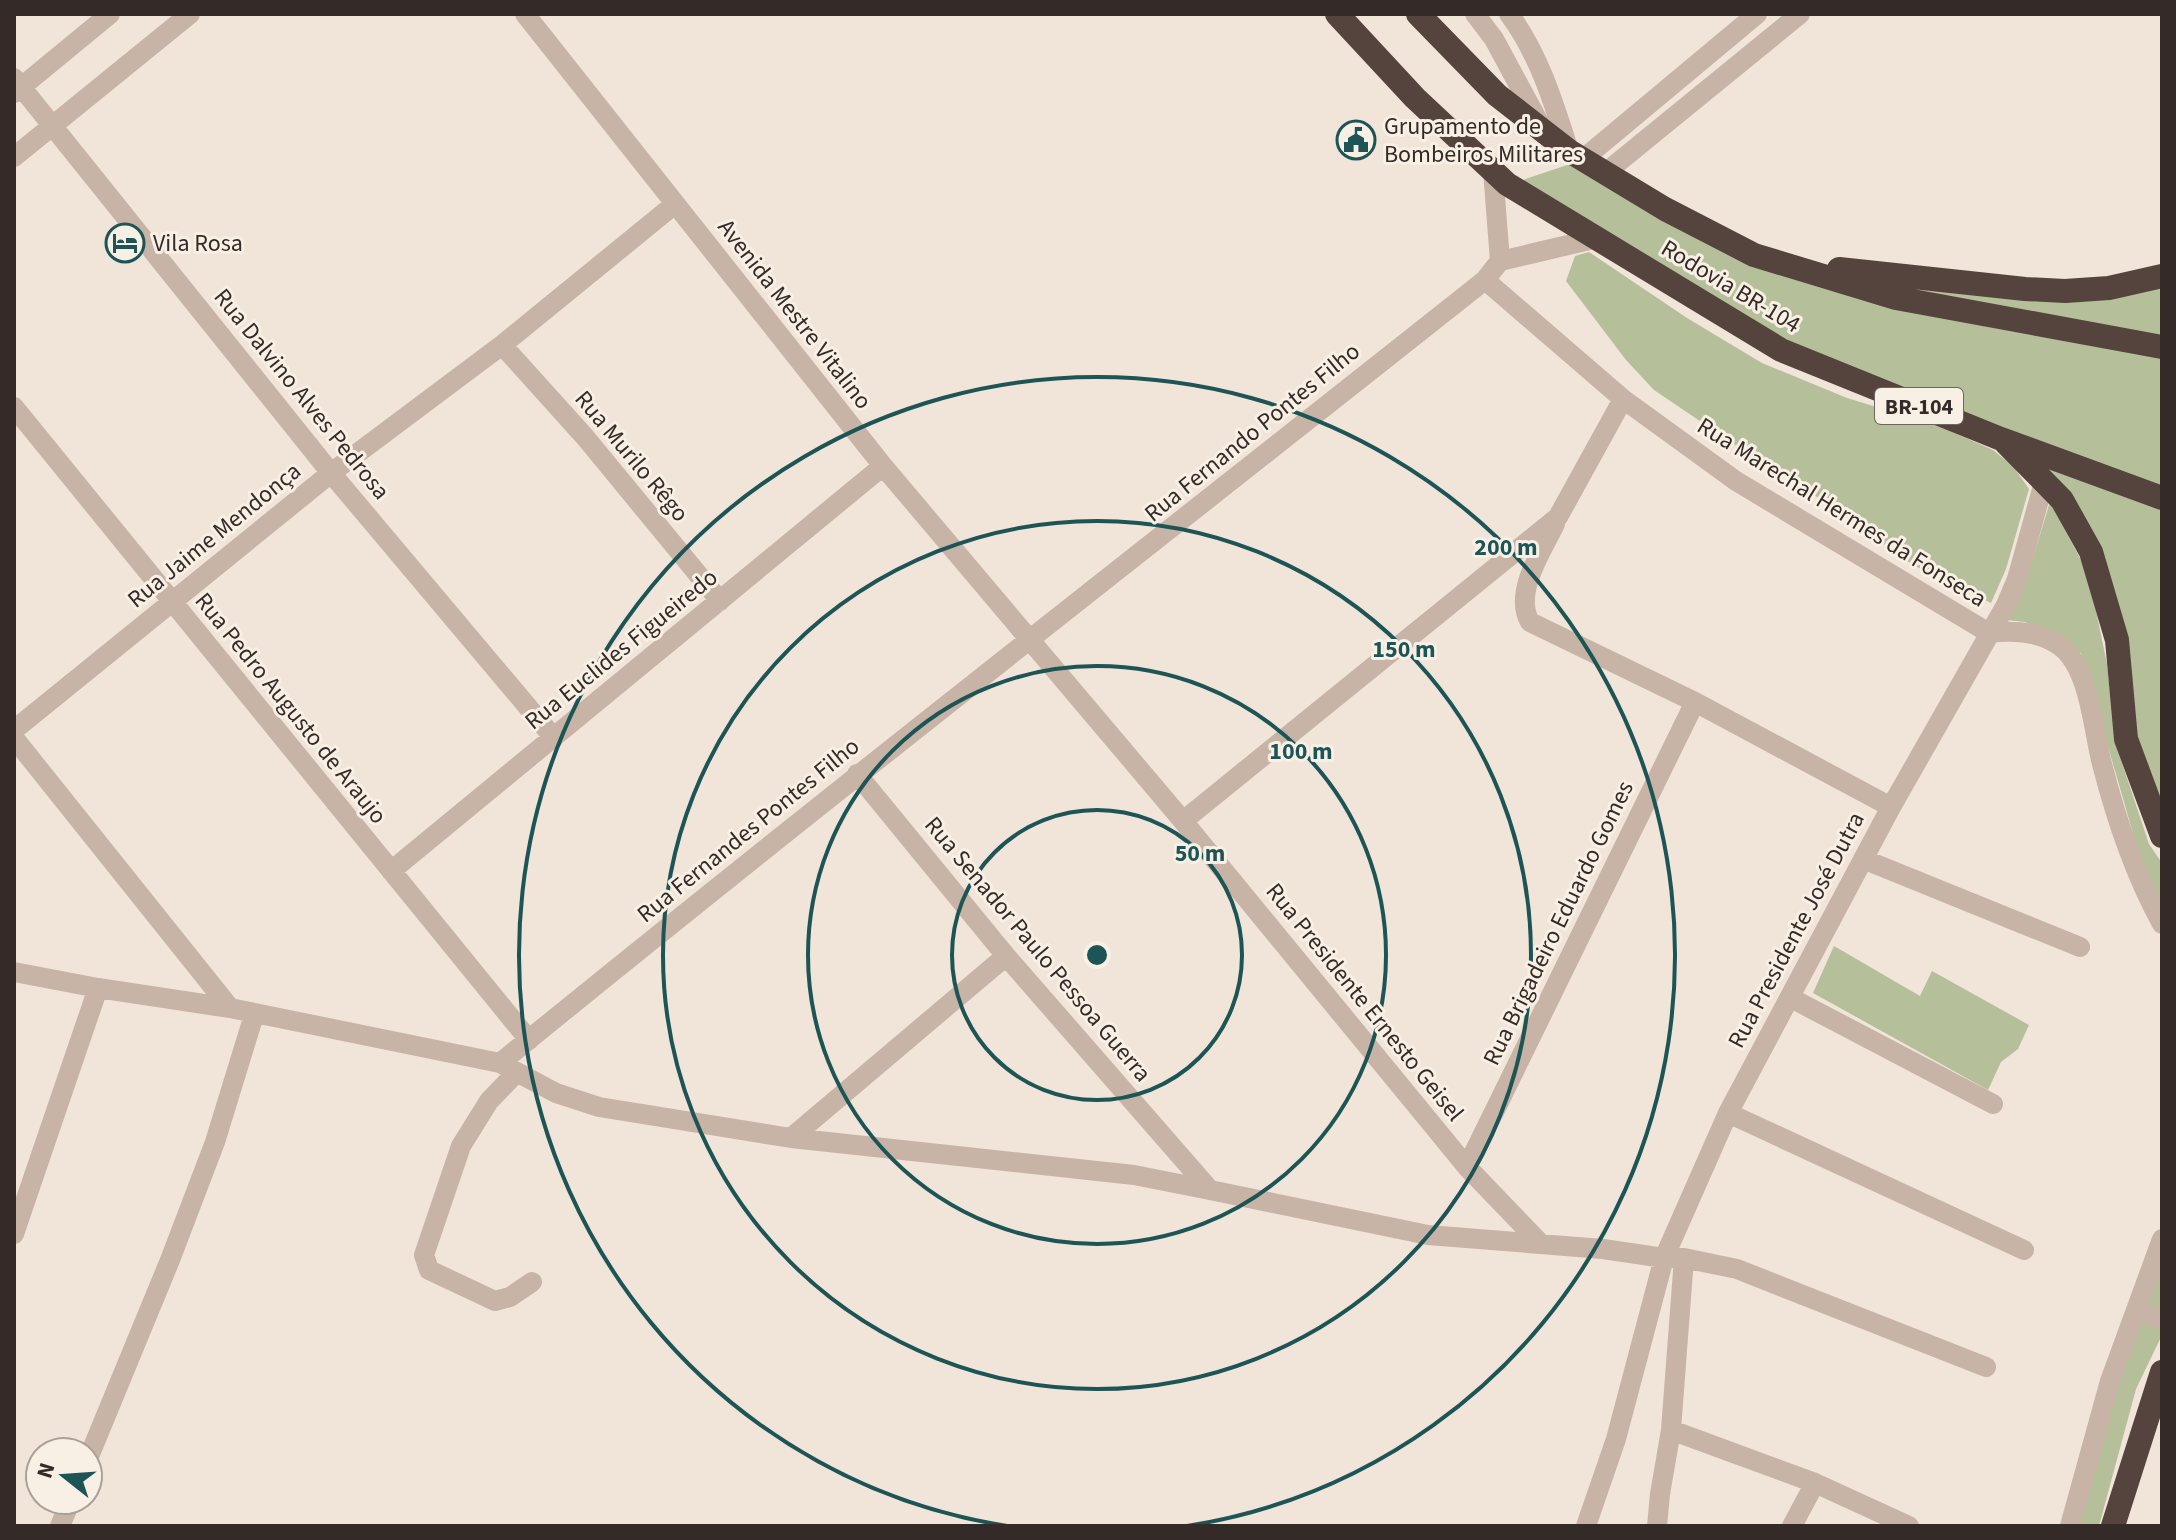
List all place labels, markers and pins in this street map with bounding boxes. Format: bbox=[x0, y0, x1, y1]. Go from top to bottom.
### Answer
place label: Grupamento de Bombeiros Militares bbox=[1384, 109, 1583, 172]
public building icon: Grupamento de Bombeiros Militares bbox=[1335, 119, 1377, 161]
hotel icon: Vila Rosa bbox=[104, 222, 146, 264]
place label: Vila Rosa bbox=[153, 226, 243, 261]
centre of rings bbox=[1083, 941, 1111, 969]

